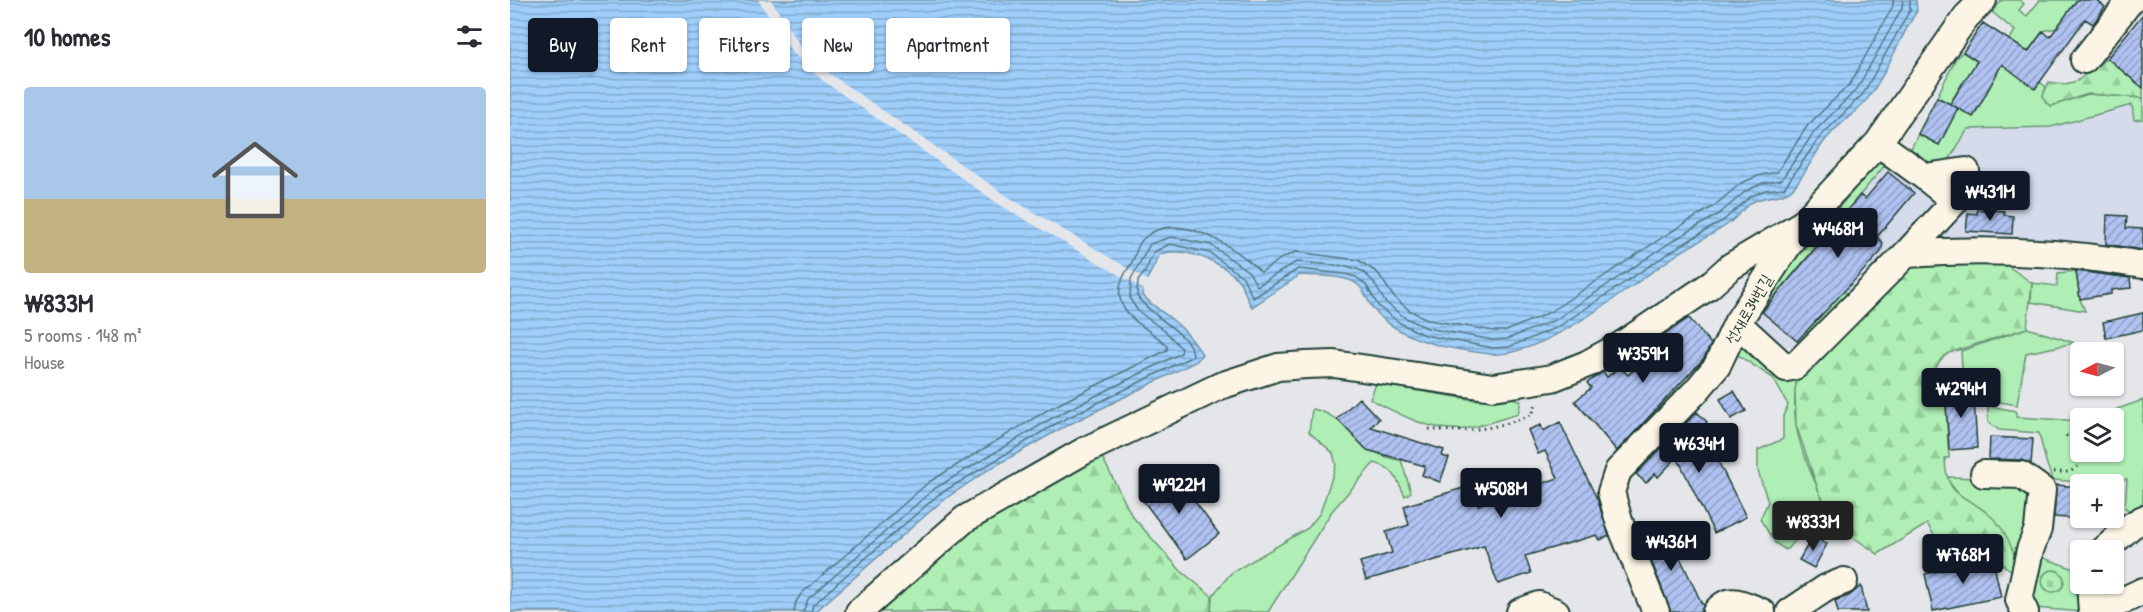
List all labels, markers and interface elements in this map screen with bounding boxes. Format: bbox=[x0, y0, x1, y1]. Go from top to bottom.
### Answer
chip: Buy bbox=[528, 18, 598, 72]
chip: Rent bbox=[610, 18, 687, 72]
chip: Filters bbox=[699, 18, 790, 72]
chip: New bbox=[802, 18, 874, 72]
chip: Apartment bbox=[886, 18, 1010, 72]
text: 10 homes bbox=[24, 19, 111, 54]
icon: filters bbox=[453, 20, 486, 53]
icon: home bbox=[201, 126, 309, 234]
pin: ₩431M bbox=[1948, 171, 2032, 222]
text: ₩431M bbox=[1965, 177, 2015, 204]
pin: ₩468M bbox=[1796, 208, 1880, 259]
text: ₩468M bbox=[1813, 214, 1863, 241]
street label: 선재로34번길 bbox=[1719, 270, 1777, 348]
text: ₩833M bbox=[24, 285, 93, 320]
text: 5 rooms · 148 m² bbox=[24, 321, 142, 348]
pin: ₩359M bbox=[1601, 333, 1685, 384]
text: ₩359M bbox=[1617, 339, 1669, 366]
north arrow bbox=[2070, 342, 2124, 396]
map controls bbox=[2070, 342, 2124, 594]
text: House bbox=[24, 348, 65, 375]
pin: ₩294M bbox=[1919, 368, 2003, 419]
text: ₩294M bbox=[1936, 374, 1986, 401]
button: layers bbox=[2070, 408, 2124, 462]
pin: ₩634M bbox=[1657, 423, 1741, 474]
text: ₩634M bbox=[1673, 429, 1725, 456]
pin: ₩922M bbox=[1137, 464, 1221, 515]
pin: ₩508M bbox=[1459, 468, 1543, 519]
text: ₩922M bbox=[1153, 470, 1205, 497]
text: ₩508M bbox=[1475, 474, 1527, 501]
button: + bbox=[2070, 474, 2124, 528]
pin: ₩833M bbox=[1771, 501, 1855, 552]
text: ₩833M bbox=[1786, 507, 1840, 534]
pin: ₩436M bbox=[1629, 521, 1713, 572]
text: ₩436M bbox=[1645, 527, 1697, 554]
pin: ₩768M bbox=[1921, 534, 2005, 585]
text: ₩768M bbox=[1936, 540, 1990, 567]
button: − bbox=[2070, 540, 2124, 594]

